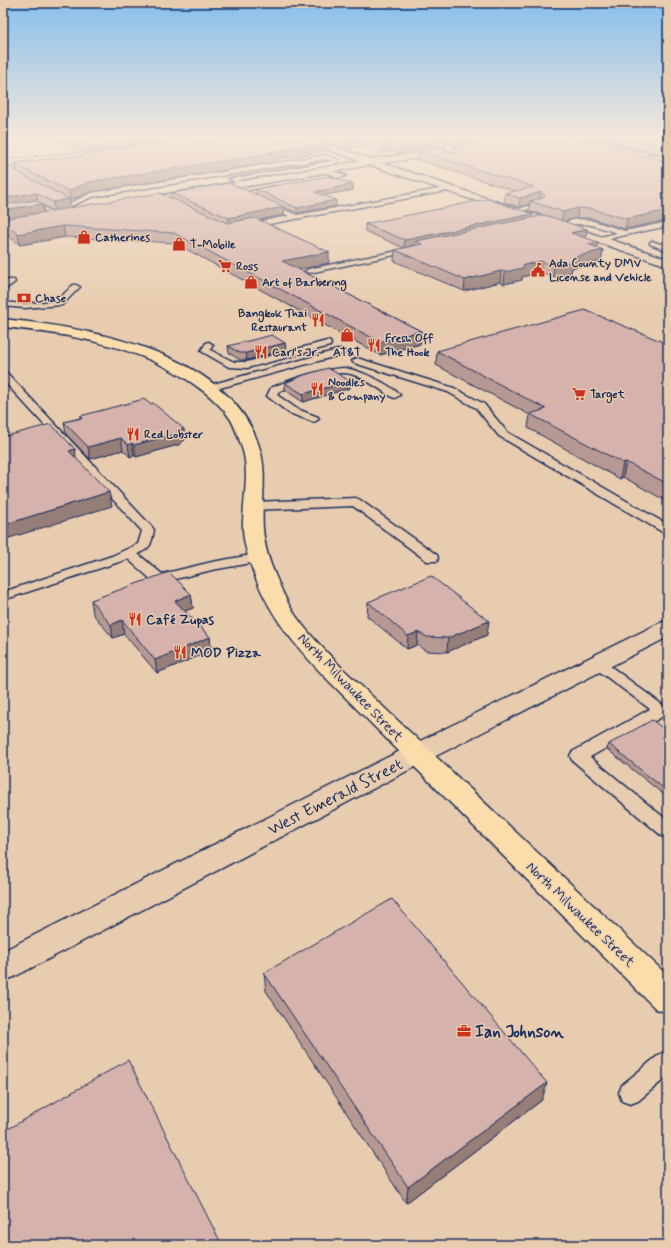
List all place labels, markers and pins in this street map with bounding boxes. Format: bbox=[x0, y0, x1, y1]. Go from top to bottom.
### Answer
shop icon: Catherines bbox=[76, 229, 92, 245]
place label: Catherines bbox=[95, 230, 151, 246]
shop icon: T-Mobile bbox=[171, 236, 187, 252]
place label: T-Mobile bbox=[190, 237, 236, 253]
place label: Ada County DMV License and Vehicle bbox=[549, 256, 652, 286]
supermarket icon: Ross bbox=[217, 258, 233, 274]
place label: Ross bbox=[236, 259, 258, 275]
public building icon: Ada County DMV License and Vehicle bbox=[530, 262, 546, 278]
shop icon: Art of Barbering bbox=[243, 274, 259, 290]
place label: Art of Barbering bbox=[262, 275, 347, 292]
bank icon: Chase bbox=[16, 290, 32, 306]
place label: Chase bbox=[35, 291, 67, 307]
place label: Bangkok Thai Restaurant bbox=[238, 306, 307, 336]
restaurant icon: Bangkok Thai Restaurant bbox=[310, 312, 326, 328]
shop icon: AT&T bbox=[339, 327, 355, 343]
place label: Fresh Off The Hook bbox=[385, 331, 434, 361]
restaurant icon: Fresh Off The Hook bbox=[366, 337, 382, 353]
restaurant icon: Carl's Jr. bbox=[253, 344, 269, 360]
place label: Carl's Jr. bbox=[272, 345, 320, 361]
place label: AT&T bbox=[333, 345, 361, 361]
place label: Noodles & Company bbox=[328, 375, 385, 405]
restaurant icon: Noodles & Company bbox=[309, 381, 325, 397]
supermarket icon: Target bbox=[571, 386, 587, 402]
place label: Target bbox=[590, 387, 626, 404]
restaurant icon: Red Lobster bbox=[125, 426, 141, 442]
place label: Red Lobster bbox=[144, 427, 203, 443]
restaurant icon: Café Zupas bbox=[127, 611, 143, 627]
place label: Café Zupas bbox=[146, 611, 215, 629]
restaurant icon: MOD Pizza bbox=[172, 644, 188, 660]
place label: MOD Pizza bbox=[191, 644, 261, 662]
place label: Ian Johnson bbox=[475, 1021, 565, 1043]
office icon: Ian Johnson bbox=[456, 1023, 472, 1039]

